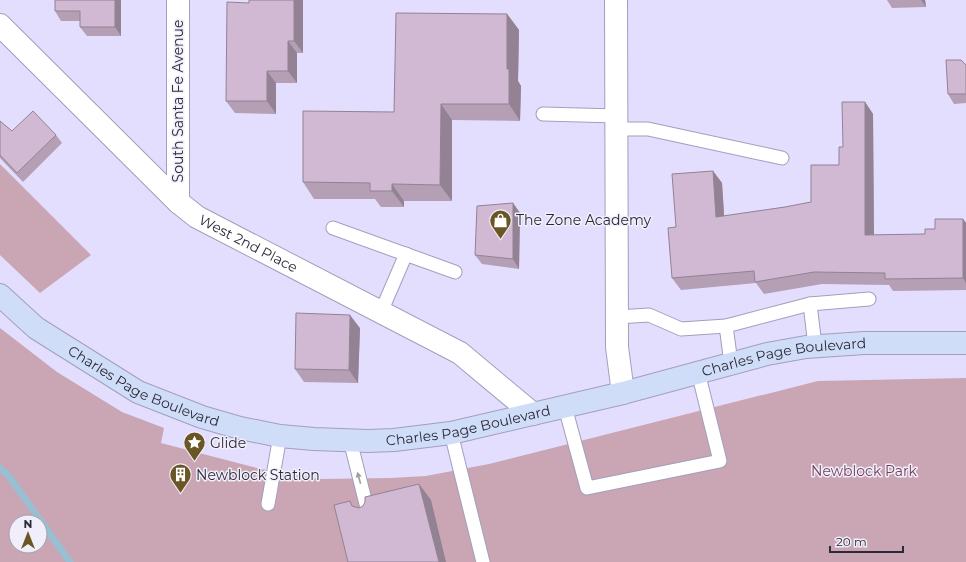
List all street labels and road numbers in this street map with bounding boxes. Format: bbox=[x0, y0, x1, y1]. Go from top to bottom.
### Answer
street label: South Santa Fe Avenue bbox=[169, 20, 187, 182]
street label: West 2nd Place bbox=[196, 211, 301, 276]
street label: Charles Page Boulevard bbox=[700, 334, 867, 380]
street label: Charles Page Boulevard bbox=[65, 341, 221, 431]
street label: Charles Page Boulevard bbox=[386, 401, 552, 449]

